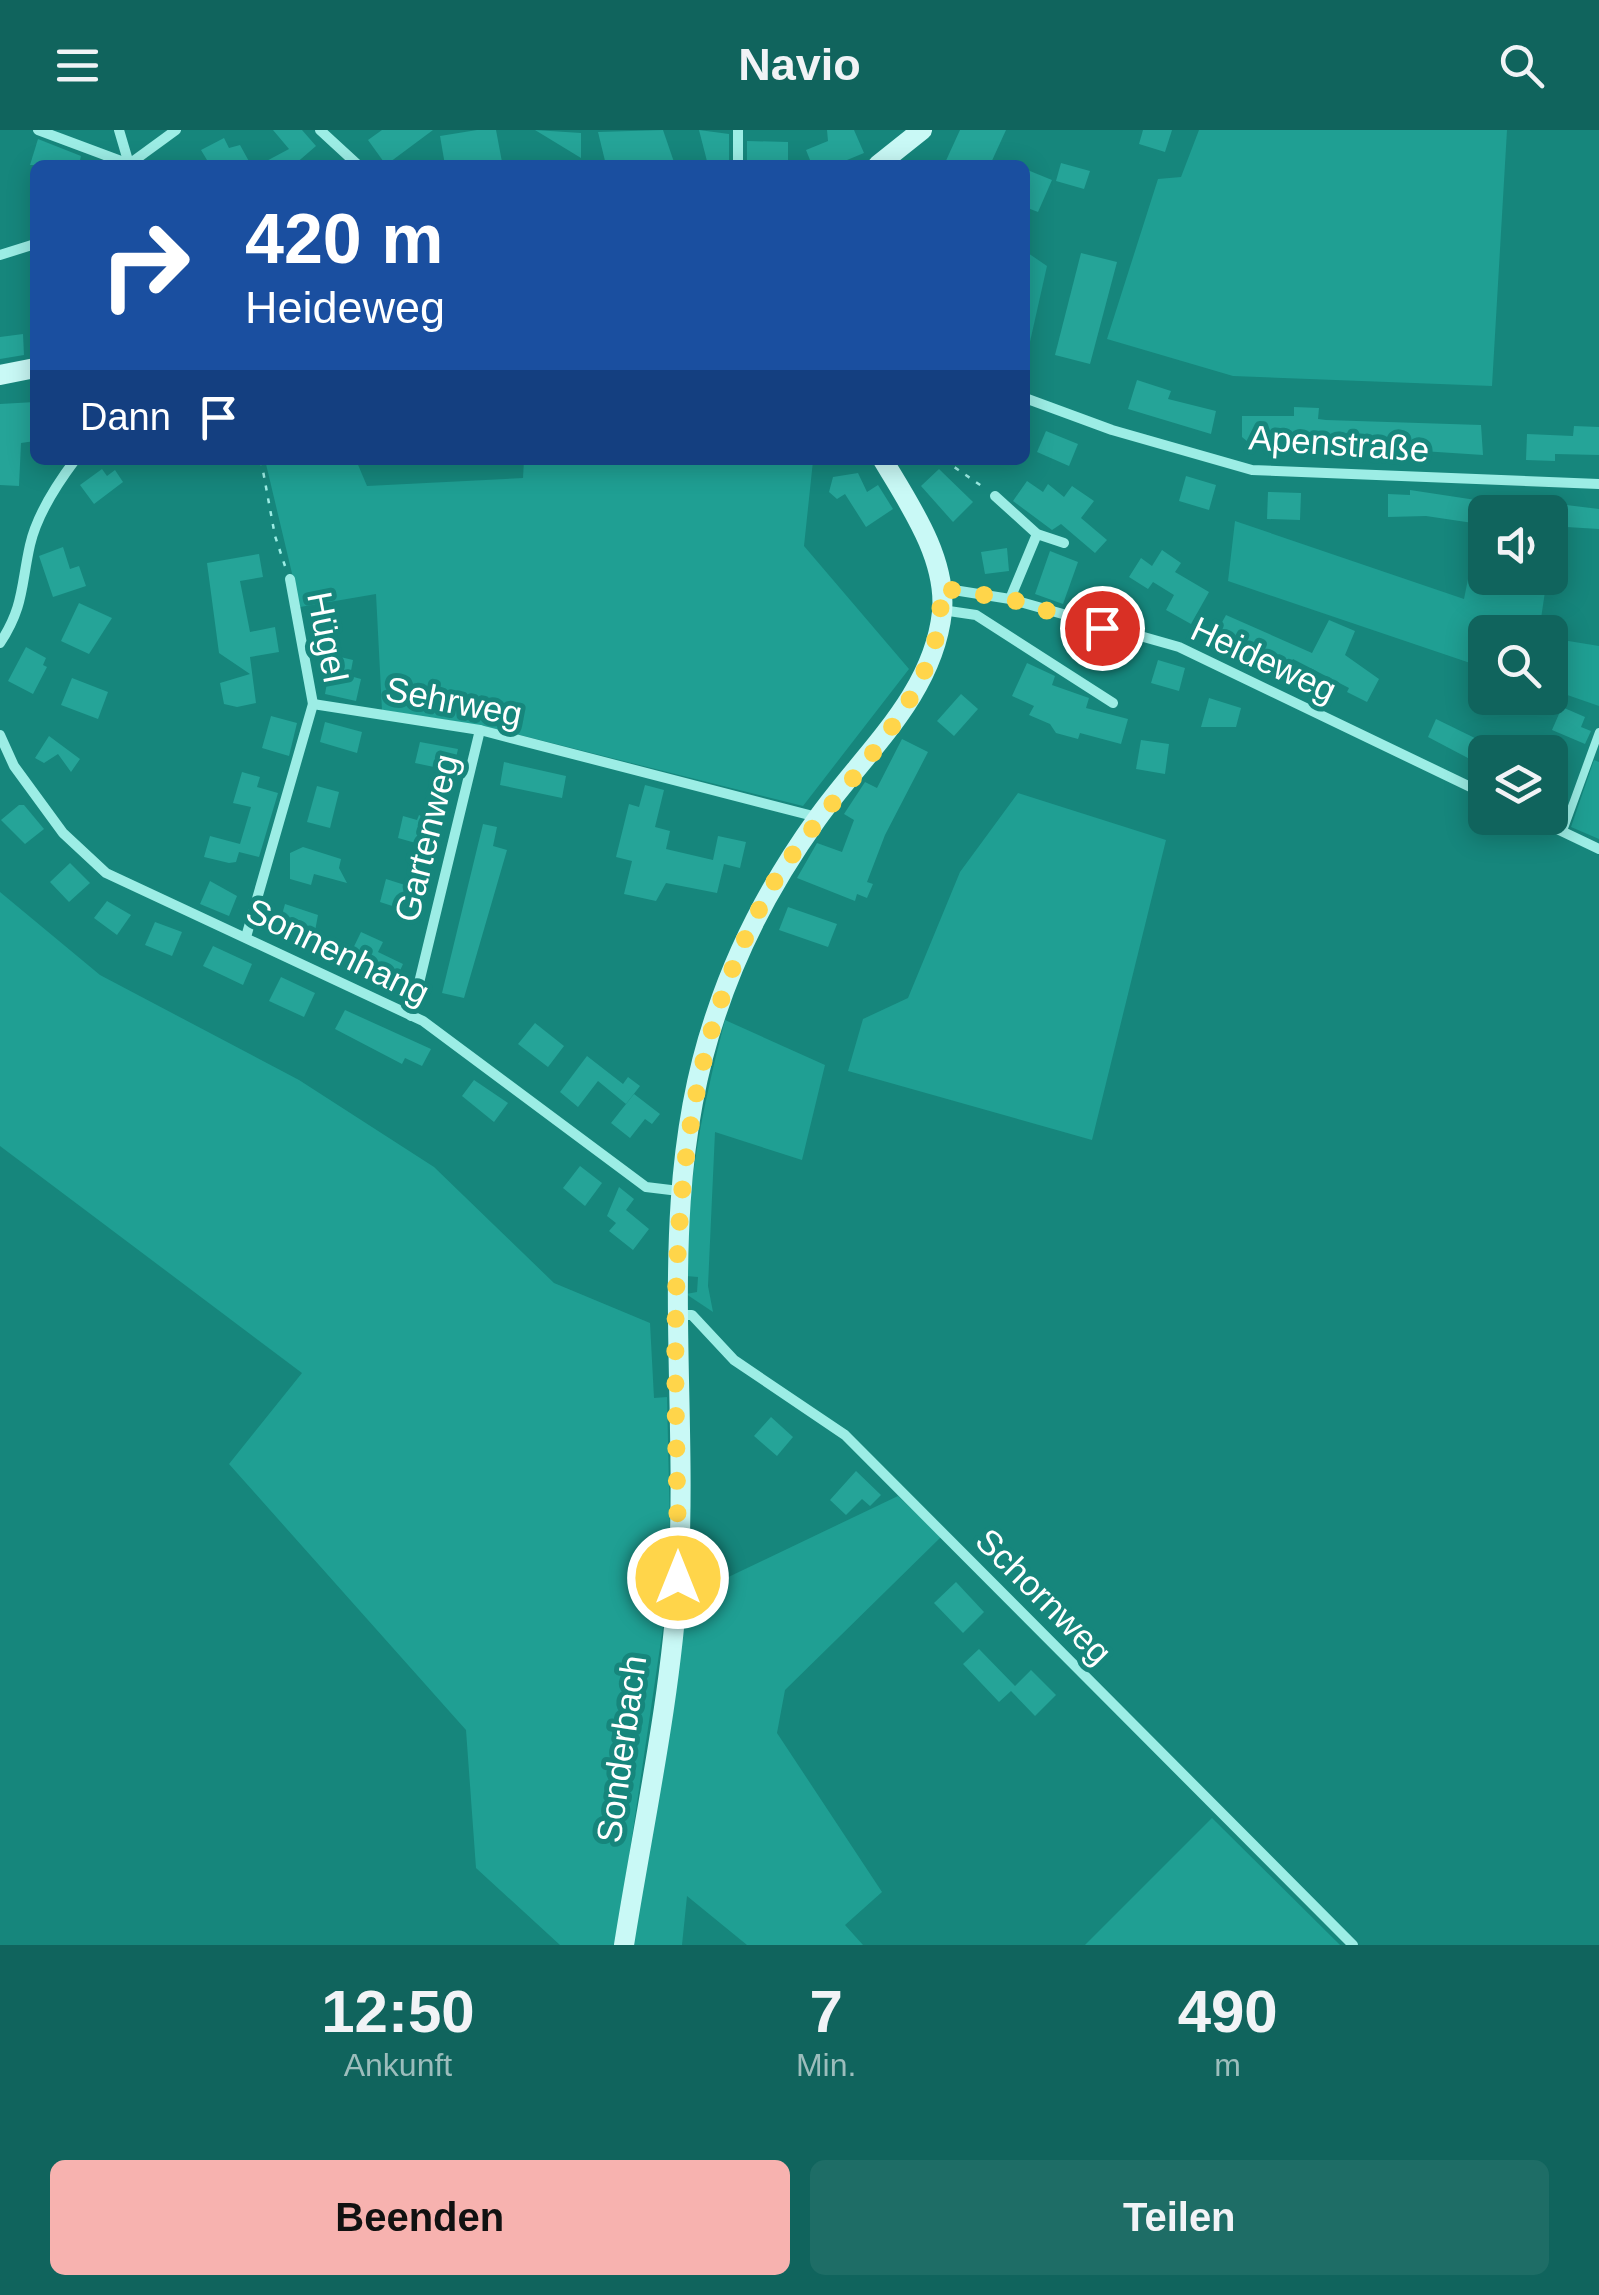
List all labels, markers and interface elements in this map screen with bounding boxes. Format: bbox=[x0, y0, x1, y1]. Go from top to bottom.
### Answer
icon: menu bbox=[50, 38, 105, 93]
icon: search bbox=[1494, 38, 1549, 93]
text: Navio bbox=[738, 39, 861, 90]
icon: right bbox=[80, 200, 210, 330]
text: 420 m bbox=[245, 200, 443, 278]
text: Heideweg bbox=[245, 282, 445, 333]
icon: arrive bbox=[191, 390, 246, 445]
text: Dann bbox=[80, 396, 171, 438]
street label: Apenstraße bbox=[1247, 417, 1431, 469]
map controls bbox=[1468, 495, 1568, 835]
button: sound bbox=[1468, 495, 1568, 595]
pin bbox=[1060, 586, 1145, 671]
street label: Hügel bbox=[300, 588, 356, 686]
icon: arrive bbox=[1075, 601, 1130, 656]
street label: Heideweg bbox=[1185, 608, 1343, 710]
button: search bbox=[1468, 615, 1568, 715]
street label: Sehrweg bbox=[382, 669, 526, 733]
button: layers bbox=[1468, 735, 1568, 835]
street label: Gartenweg bbox=[386, 750, 466, 926]
street label: Sonnenhang bbox=[240, 890, 436, 1012]
street label: Schornweg bbox=[968, 1520, 1120, 1672]
position arrow bbox=[626, 1526, 730, 1630]
street label: Sonderbach bbox=[589, 1653, 653, 1845]
text: 12:50 bbox=[321, 1978, 475, 2045]
text: 7 bbox=[809, 1978, 843, 2045]
text: 490 bbox=[1178, 1978, 1278, 2045]
text: Ankunft bbox=[344, 2047, 452, 2083]
text: Min. bbox=[796, 2047, 856, 2083]
text: m bbox=[1214, 2047, 1241, 2083]
button: Beenden bbox=[50, 2160, 790, 2275]
button: Teilen bbox=[810, 2160, 1549, 2275]

